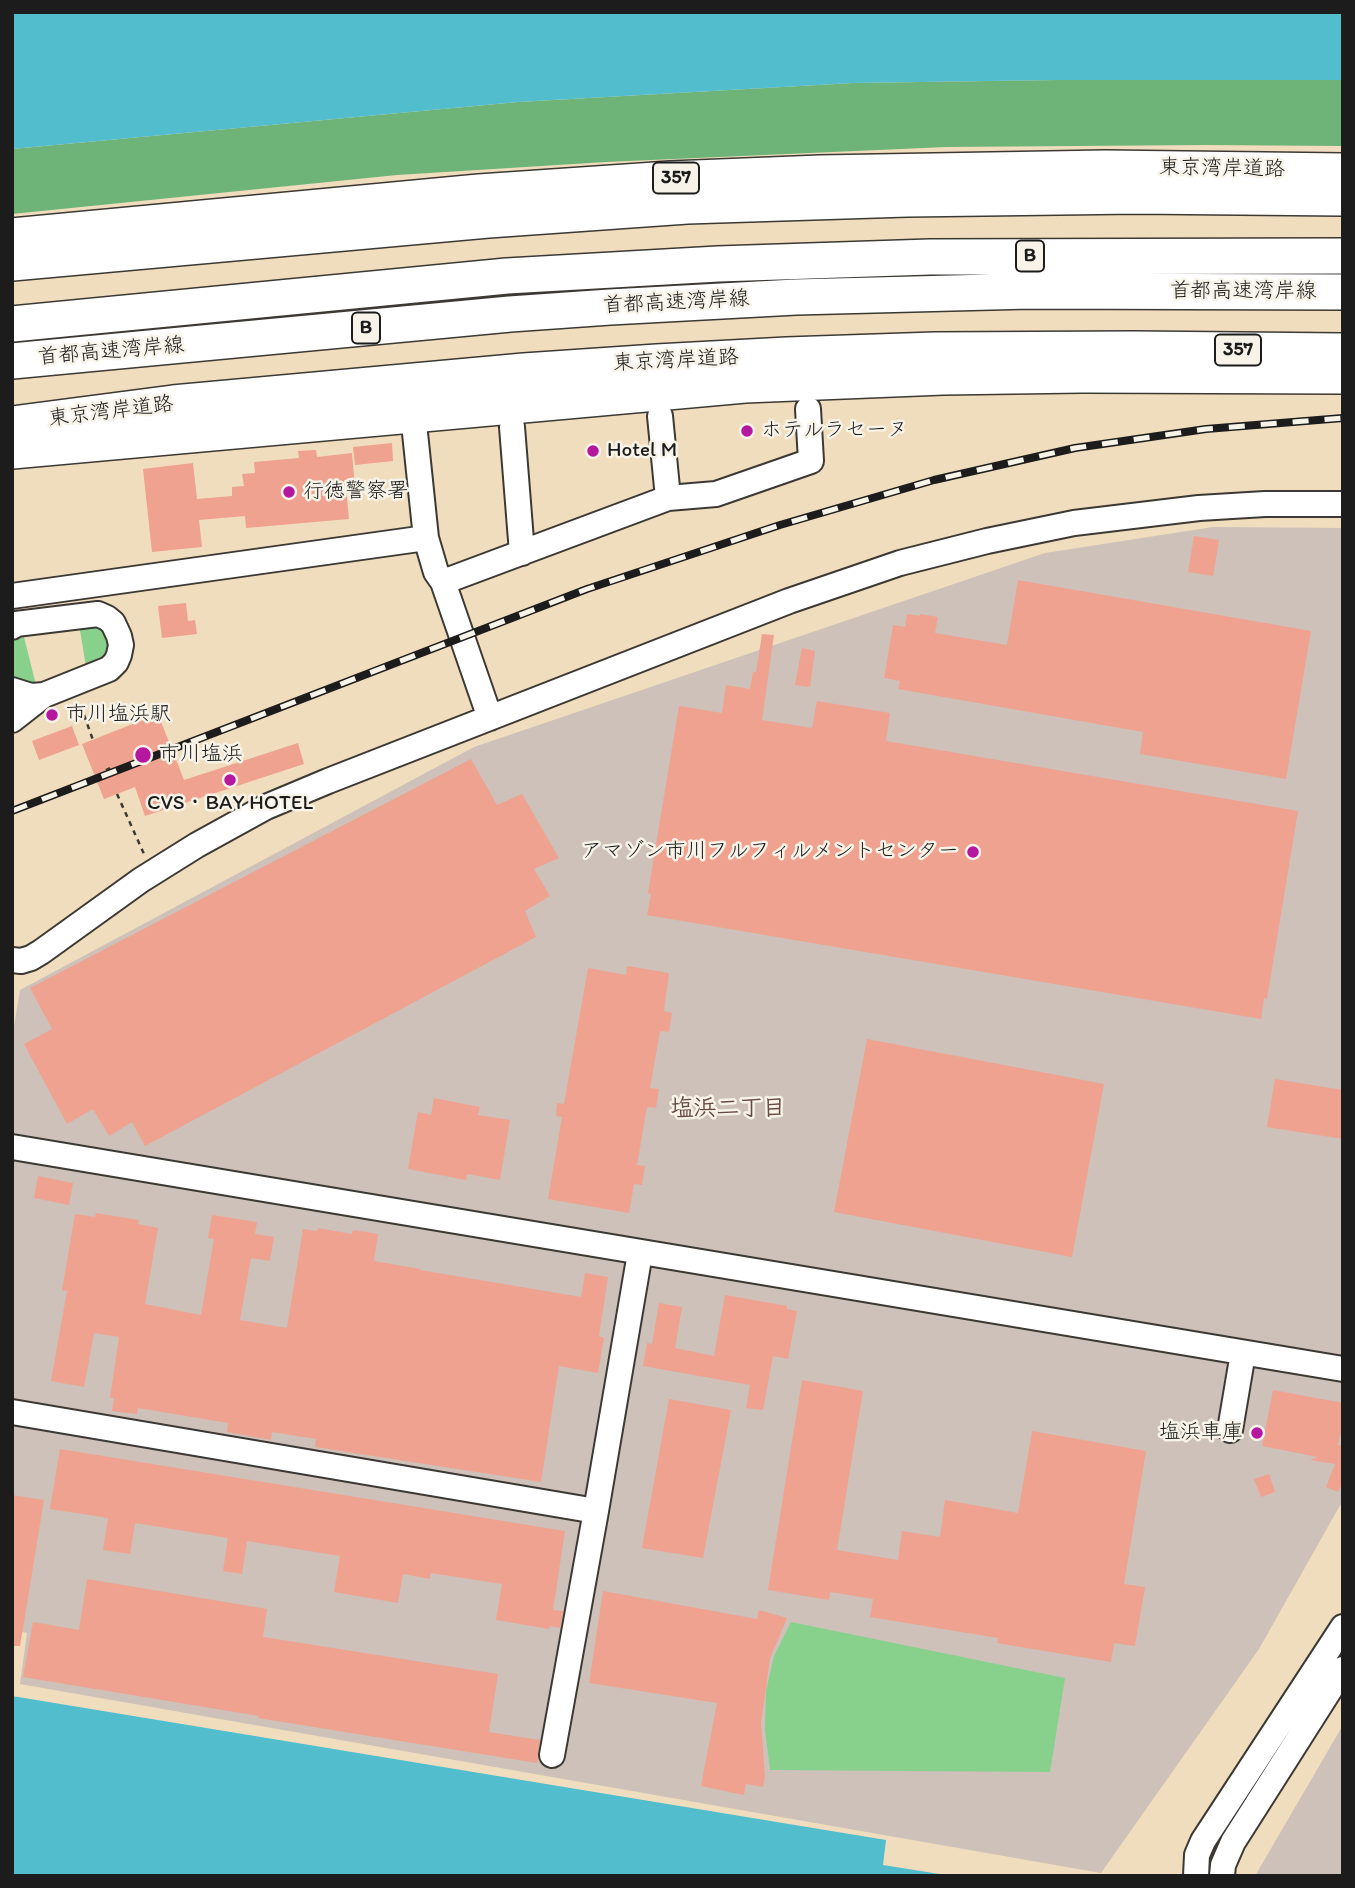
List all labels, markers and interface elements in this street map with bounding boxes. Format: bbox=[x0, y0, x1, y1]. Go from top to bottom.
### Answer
street label: 東京湾岸道路 bbox=[1159, 155, 1285, 183]
road number: 357 bbox=[653, 162, 699, 194]
road number: B bbox=[1016, 240, 1044, 272]
street label: 首都高速湾岸線 bbox=[1170, 279, 1316, 305]
street label: 首都高速湾岸線 bbox=[602, 287, 750, 319]
road number: B bbox=[352, 312, 380, 344]
street label: 首都高速湾岸線 bbox=[37, 333, 185, 371]
road number: 357 bbox=[1215, 334, 1261, 366]
street label: 東京湾岸道路 bbox=[612, 345, 740, 377]
street label: 東京湾岸道路 bbox=[47, 392, 175, 432]
place label: ホテルラセーヌ bbox=[761, 418, 908, 444]
marker: ホテルラセーヌ bbox=[739, 423, 755, 439]
place label: Hotel M bbox=[607, 438, 677, 464]
marker: Hotel M bbox=[585, 443, 601, 459]
place label: 行徳警察署 bbox=[303, 479, 408, 505]
marker: 行徳警察署 bbox=[281, 484, 297, 500]
place label: 市川塩浜駅 bbox=[66, 702, 171, 728]
marker: 市川塩浜駅 bbox=[44, 707, 60, 723]
place label: 市川塩浜 bbox=[159, 742, 243, 768]
marker: 市川塩浜 bbox=[133, 745, 153, 765]
marker: CVS・BAY HOTEL bbox=[222, 772, 238, 788]
place label: CVS・BAY HOTEL bbox=[147, 791, 313, 817]
place label: アマゾン市川フルフィルメントセンター bbox=[581, 839, 959, 865]
marker: アマゾン市川フルフィルメントセンター bbox=[965, 844, 981, 860]
district label: 塩浜二丁目 bbox=[671, 1095, 785, 1123]
place label: 塩浜車庫 bbox=[1159, 1420, 1243, 1446]
marker: 塩浜車庫 bbox=[1249, 1425, 1265, 1441]

